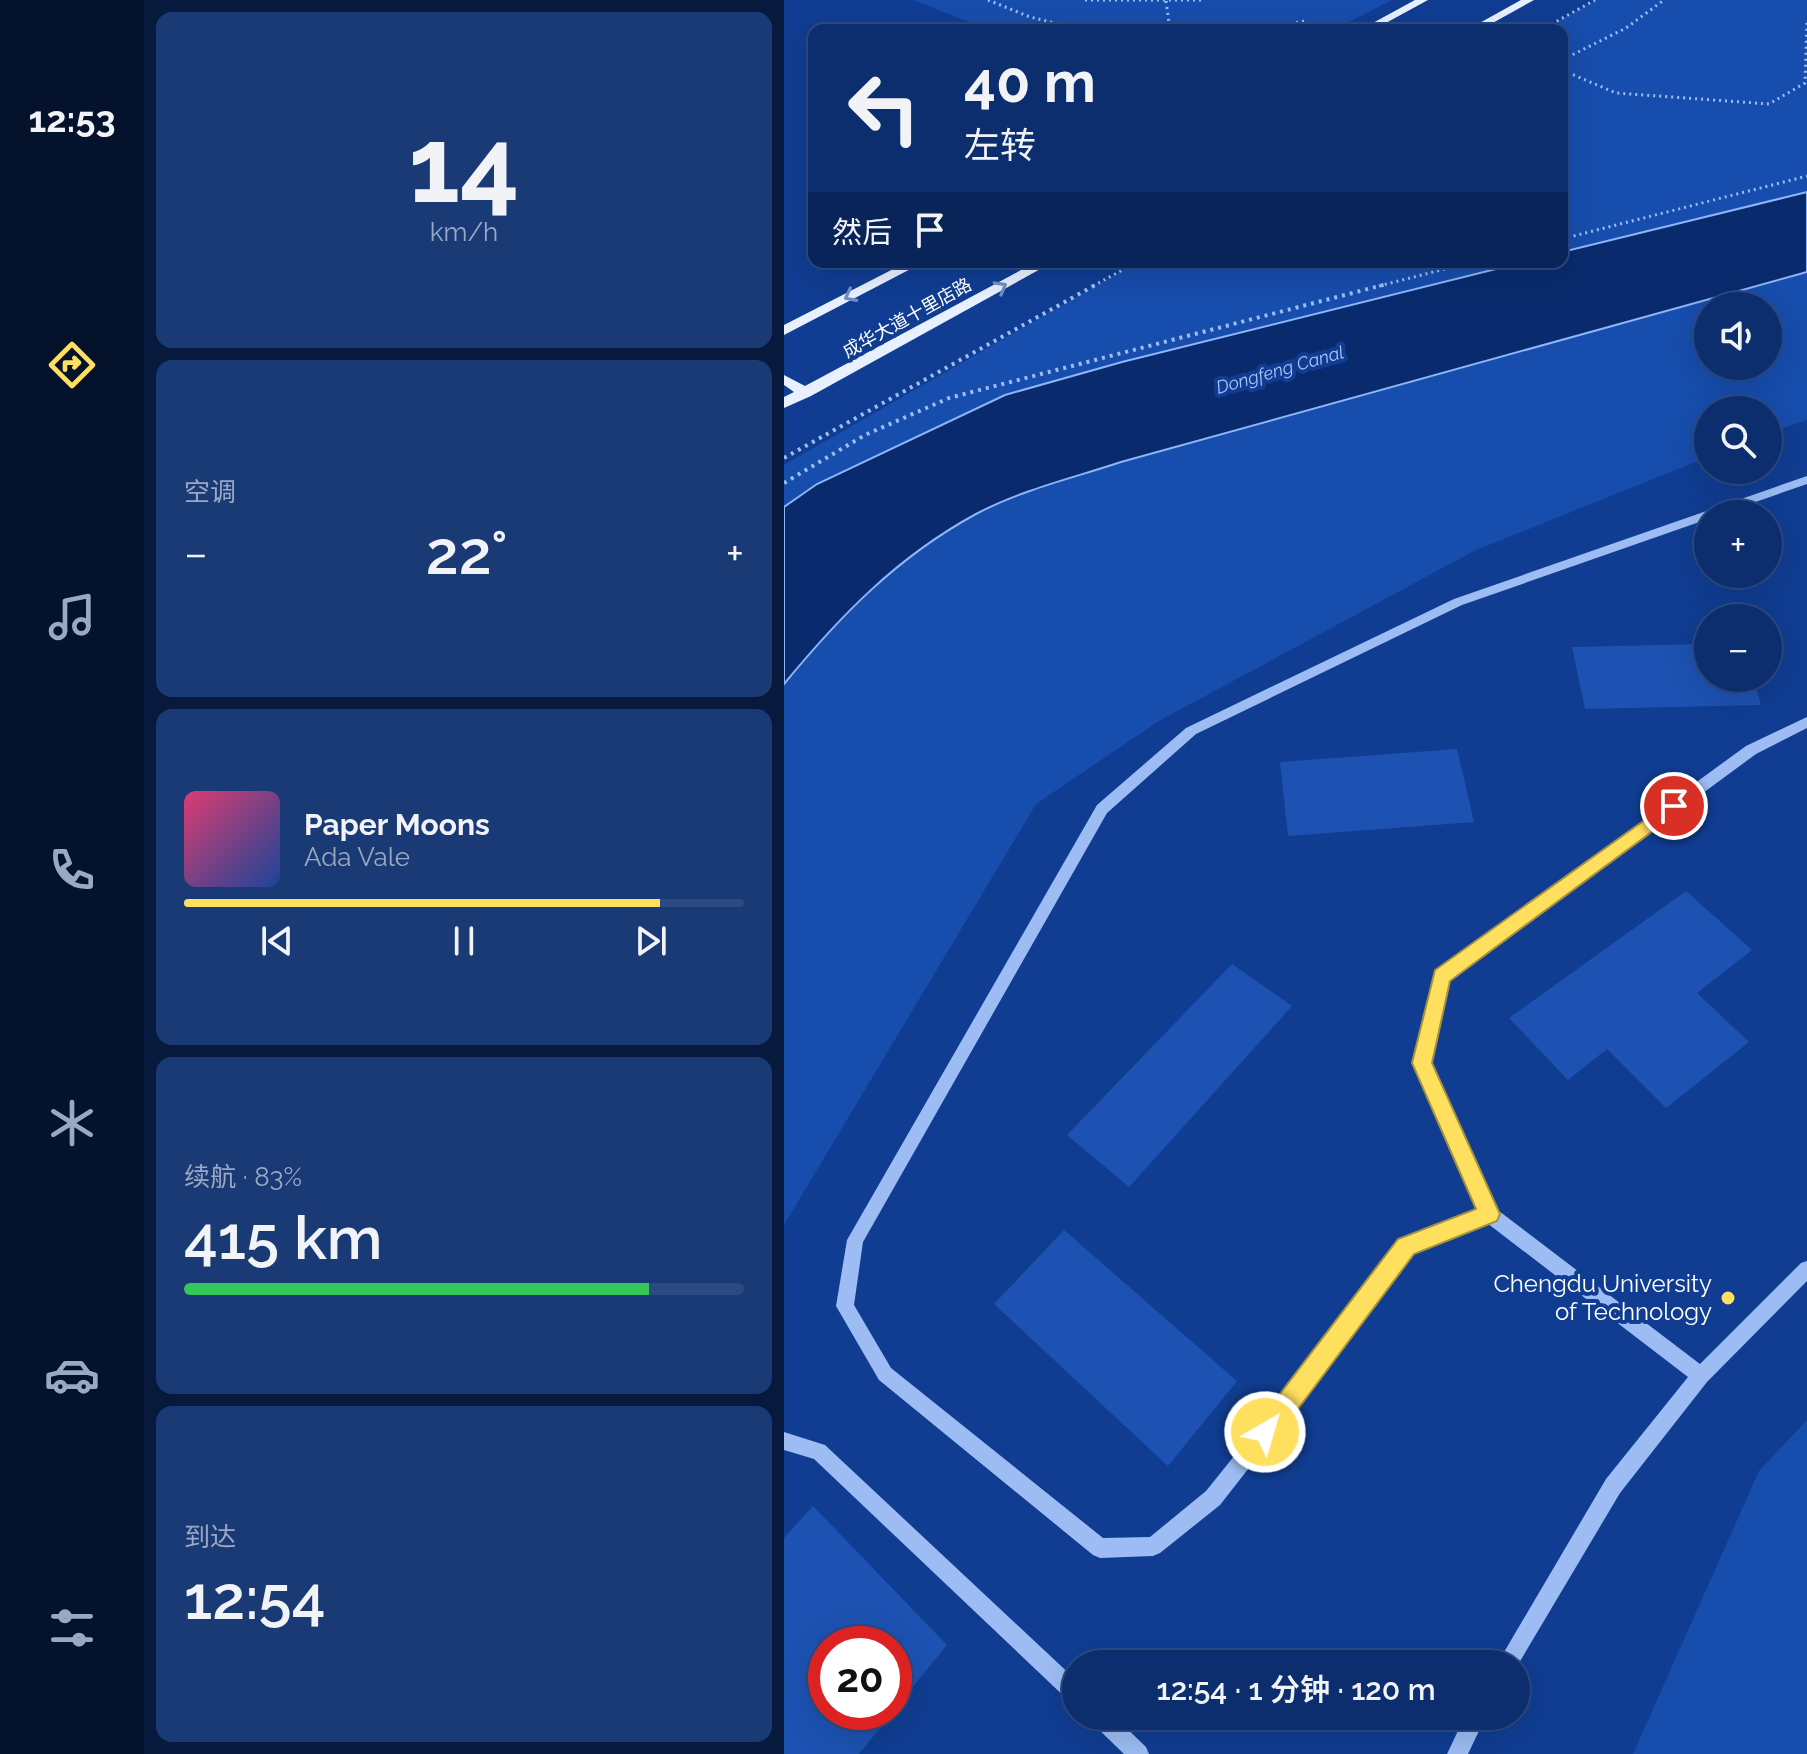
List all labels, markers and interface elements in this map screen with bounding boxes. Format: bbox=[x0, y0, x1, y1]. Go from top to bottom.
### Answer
text: 40 m bbox=[964, 49, 1096, 115]
icon: left bbox=[832, 56, 936, 160]
text: 12:53 bbox=[28, 98, 116, 140]
text: 14 bbox=[409, 104, 519, 226]
text: 左转 bbox=[964, 124, 1036, 166]
icon: arrive bbox=[908, 208, 952, 252]
text: 然后 bbox=[832, 215, 892, 250]
text: km/h bbox=[430, 217, 498, 247]
street label: 成华大道十里店路 bbox=[839, 273, 975, 362]
one-way arrow bbox=[992, 281, 1006, 297]
one-way arrow bbox=[844, 287, 859, 302]
map controls bbox=[1694, 292, 1782, 692]
button: sound bbox=[1694, 292, 1782, 380]
icon: directions bbox=[44, 337, 100, 393]
water label: Dongfeng Canal bbox=[1214, 341, 1346, 398]
button: search bbox=[1694, 396, 1782, 484]
text: 空调 bbox=[184, 477, 236, 507]
button: + bbox=[1694, 500, 1782, 588]
text: 22° bbox=[426, 518, 508, 588]
text: − bbox=[184, 528, 208, 579]
text: + bbox=[726, 528, 744, 579]
icon: music bbox=[44, 589, 100, 645]
button: − bbox=[1694, 604, 1782, 692]
pin bbox=[1640, 772, 1708, 840]
icon: arrive bbox=[1652, 784, 1696, 828]
text: Paper Moons bbox=[304, 807, 490, 842]
icon: phone bbox=[44, 842, 100, 898]
text: Ada Vale bbox=[304, 842, 410, 872]
icon: previous bbox=[255, 919, 299, 963]
icon: pause bbox=[442, 919, 486, 963]
icon: next bbox=[629, 919, 673, 963]
icon: climate bbox=[44, 1095, 100, 1151]
text: 续航 · 83% bbox=[184, 1162, 302, 1192]
text: 415 km bbox=[184, 1203, 382, 1273]
place label: Chengdu University of Technology bbox=[1493, 1269, 1712, 1326]
marker: Chengdu University of Technology bbox=[1719, 1289, 1737, 1307]
icon: car bbox=[44, 1347, 100, 1403]
position arrow bbox=[1223, 1390, 1307, 1474]
text: 到达 bbox=[184, 1522, 236, 1552]
text: 12:54 bbox=[184, 1563, 325, 1633]
icon: filters bbox=[44, 1600, 100, 1656]
speed limit sign: 20 bbox=[808, 1626, 912, 1730]
text: 12:54 · 1 分钟 · 120 m bbox=[1157, 1672, 1435, 1707]

